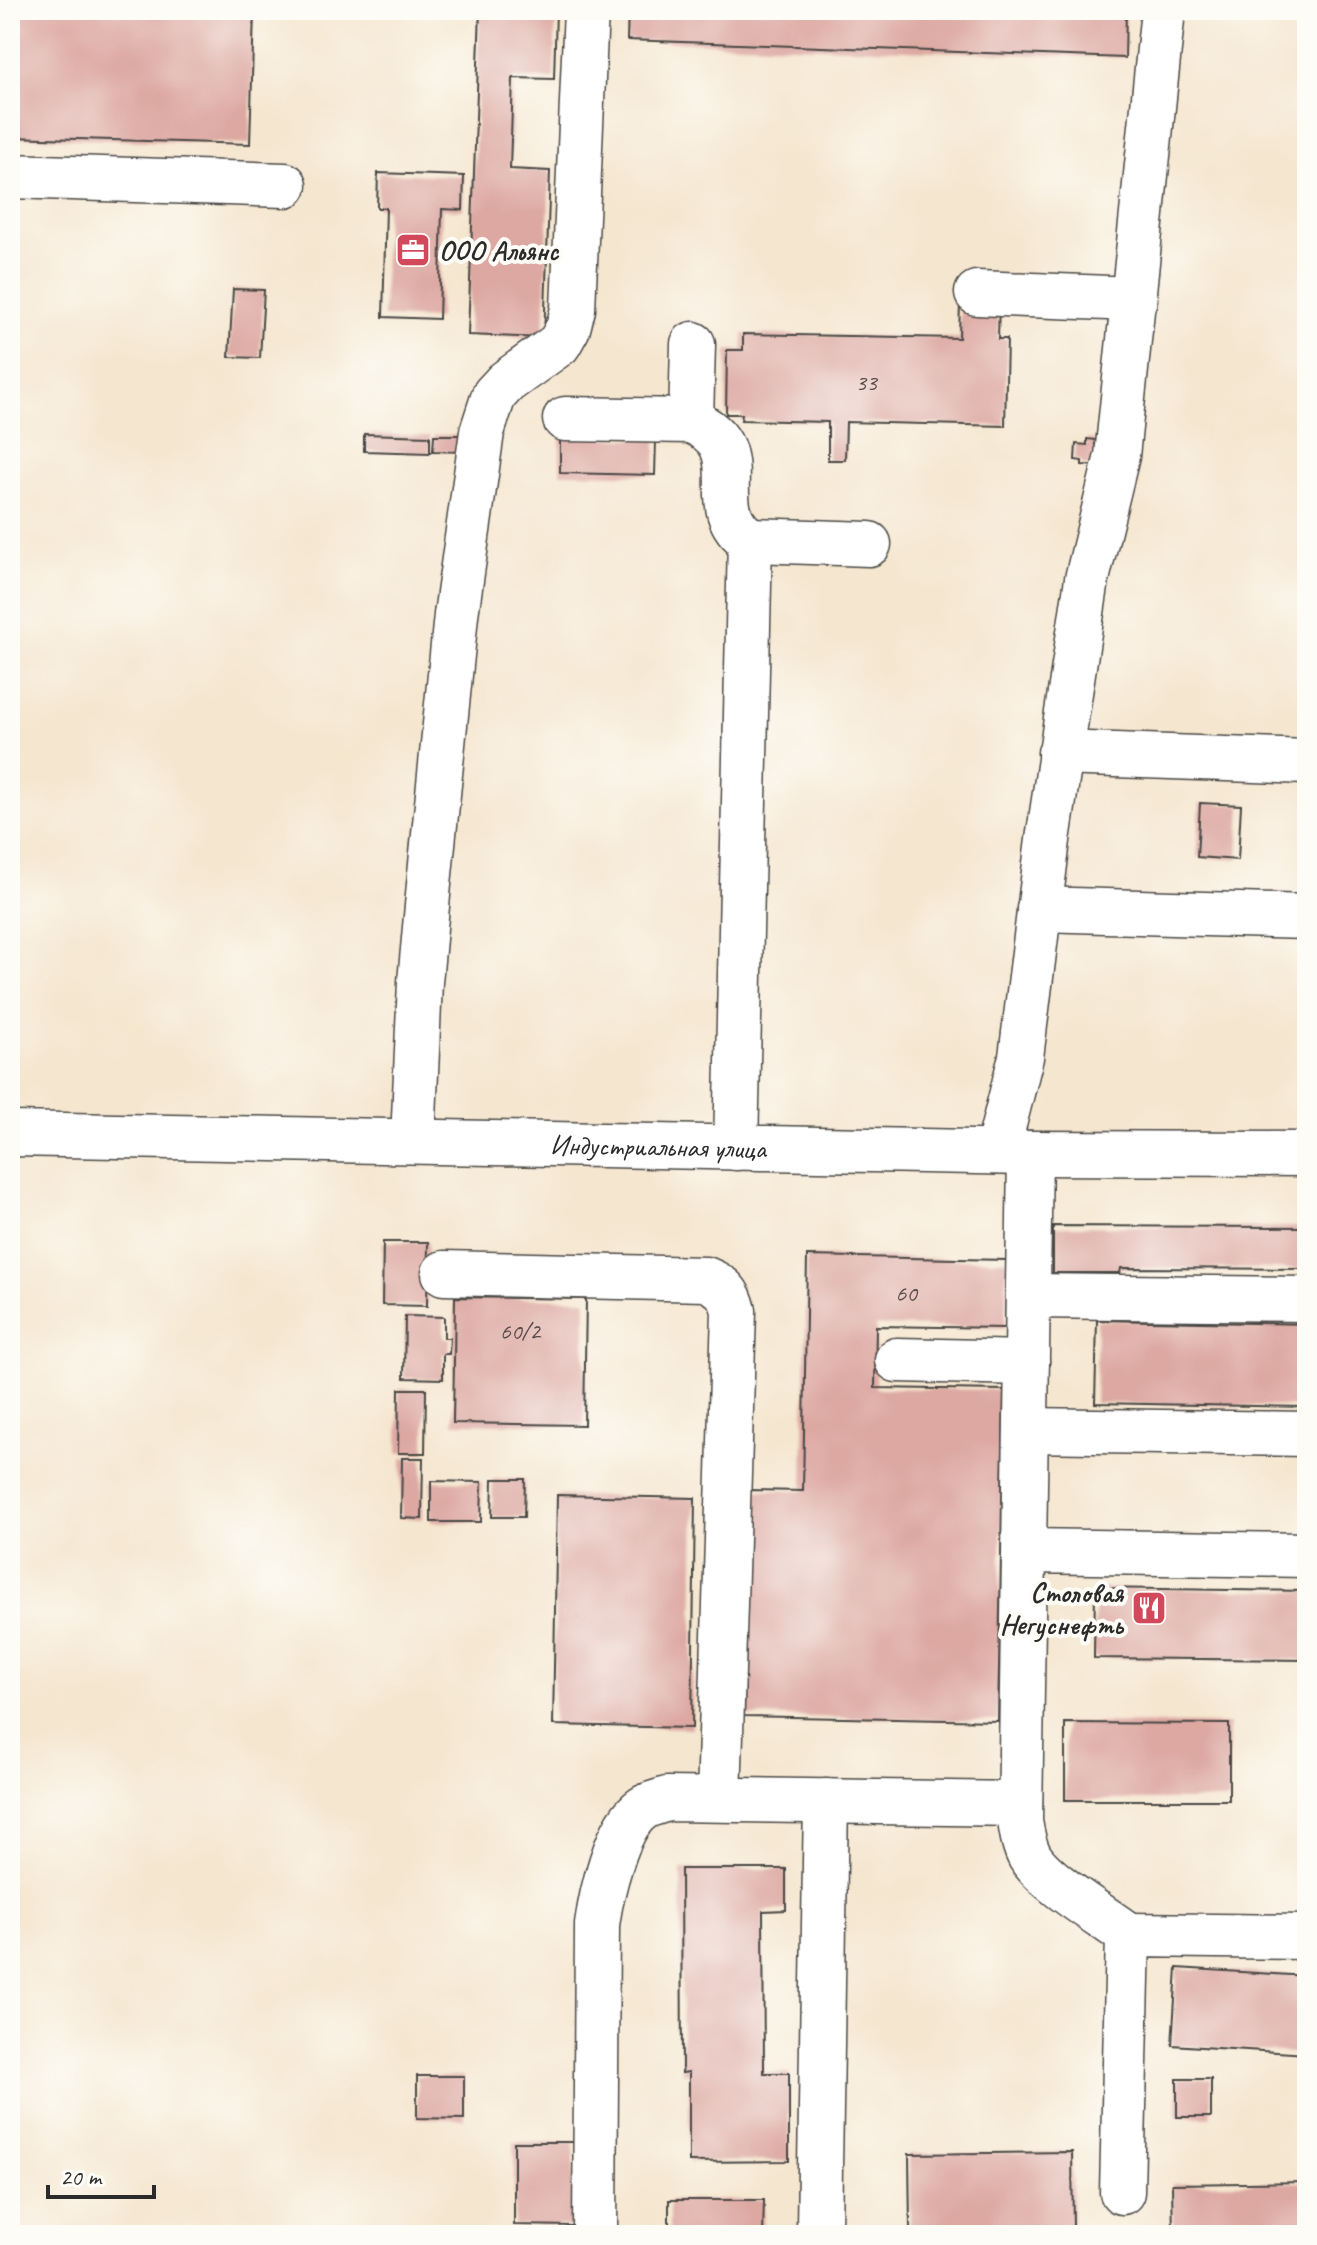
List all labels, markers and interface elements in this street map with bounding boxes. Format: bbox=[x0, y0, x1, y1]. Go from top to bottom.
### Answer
office icon: ООО Альянс bbox=[394, 231, 432, 269]
place label: ООО Альянс bbox=[439, 233, 560, 268]
house number: 33 bbox=[855, 367, 879, 397]
street label: Индустриальная улица bbox=[550, 1127, 768, 1166]
house number: 60 bbox=[895, 1278, 919, 1308]
house number: 60/2 bbox=[500, 1316, 542, 1346]
place label: Столовая Негуснефть bbox=[1000, 1575, 1125, 1643]
restaurant icon: Столовая Негуснефть bbox=[1130, 1589, 1168, 1627]
scale bar bbox=[48, 2149, 154, 2199]
text: 20 m bbox=[60, 2162, 103, 2192]

